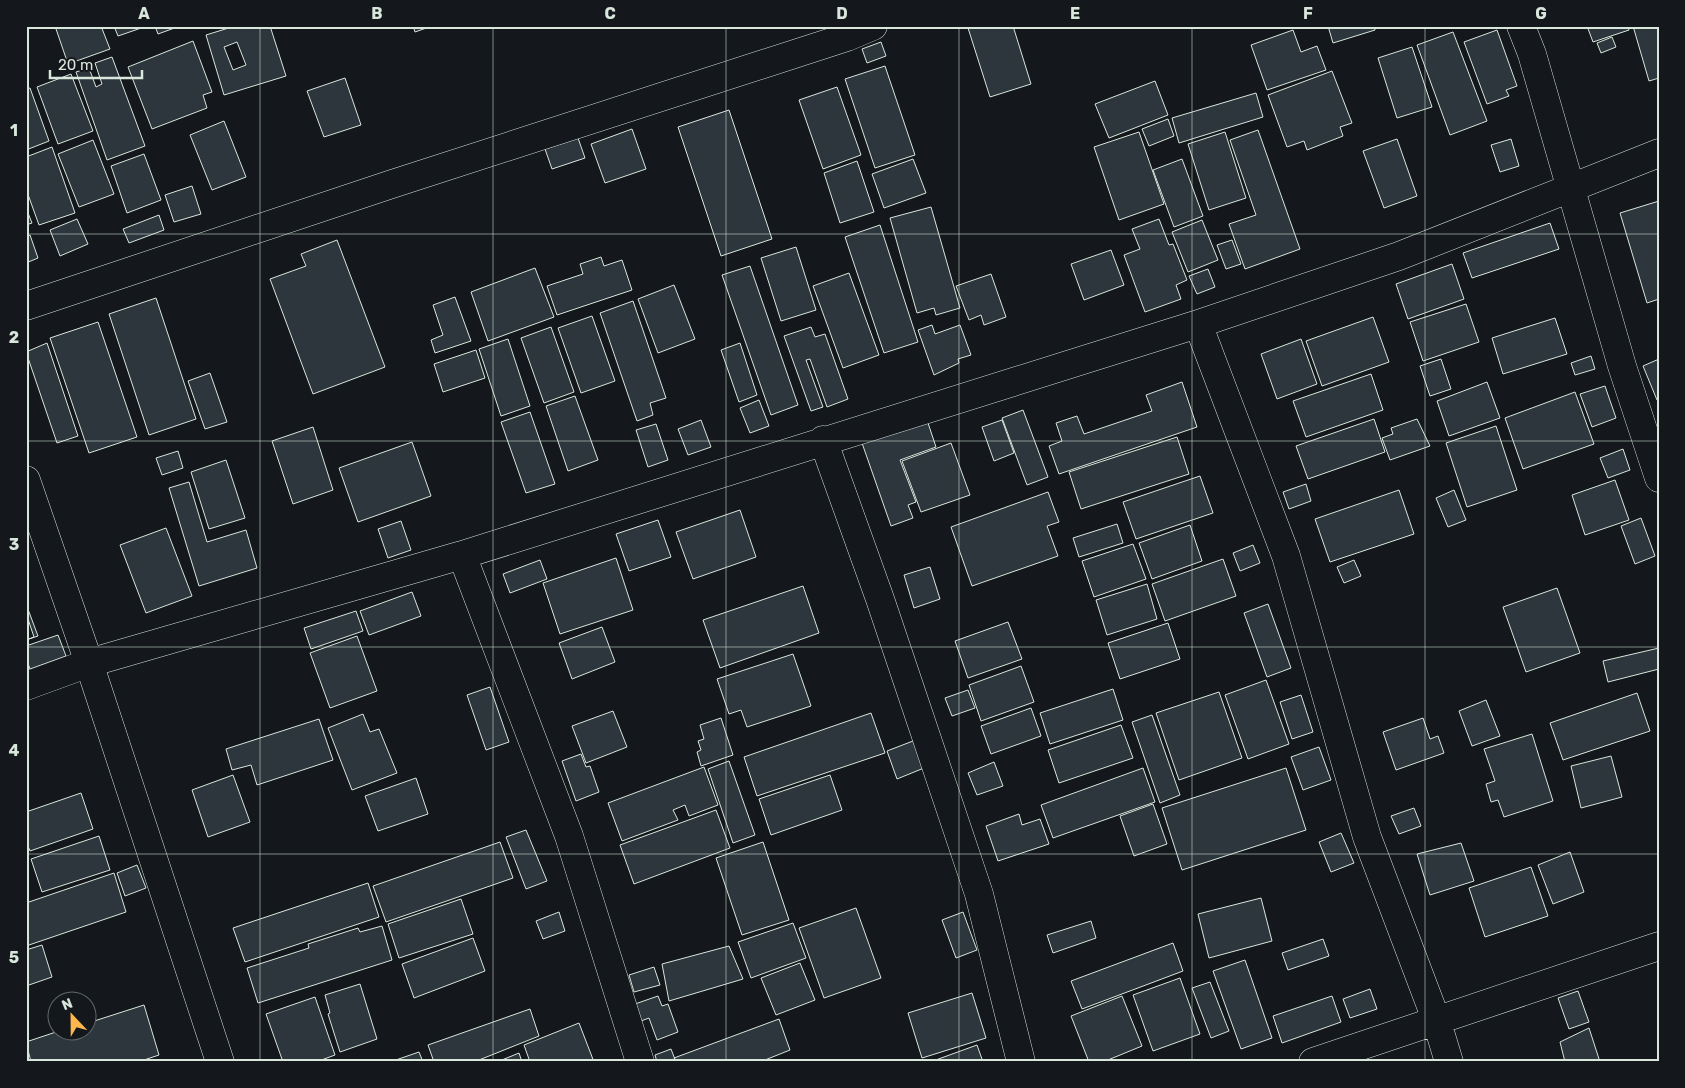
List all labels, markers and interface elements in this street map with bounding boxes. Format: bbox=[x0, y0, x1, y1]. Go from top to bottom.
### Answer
text: A bbox=[138, 4, 150, 23]
text: B bbox=[371, 4, 383, 23]
text: C bbox=[604, 4, 616, 23]
text: D bbox=[836, 4, 848, 23]
text: E bbox=[1070, 4, 1080, 23]
text: F bbox=[1303, 4, 1313, 23]
text: G bbox=[1535, 4, 1547, 23]
scale bar bbox=[50, 48, 142, 80]
text: 20 m bbox=[58, 56, 93, 74]
text: 1 bbox=[10, 121, 18, 140]
text: 2 bbox=[9, 328, 19, 347]
text: 3 bbox=[9, 535, 19, 554]
text: 4 bbox=[9, 741, 20, 760]
text: 5 bbox=[9, 948, 19, 967]
north arrow bbox=[48, 990, 98, 1040]
text: N bbox=[59, 995, 75, 1014]

